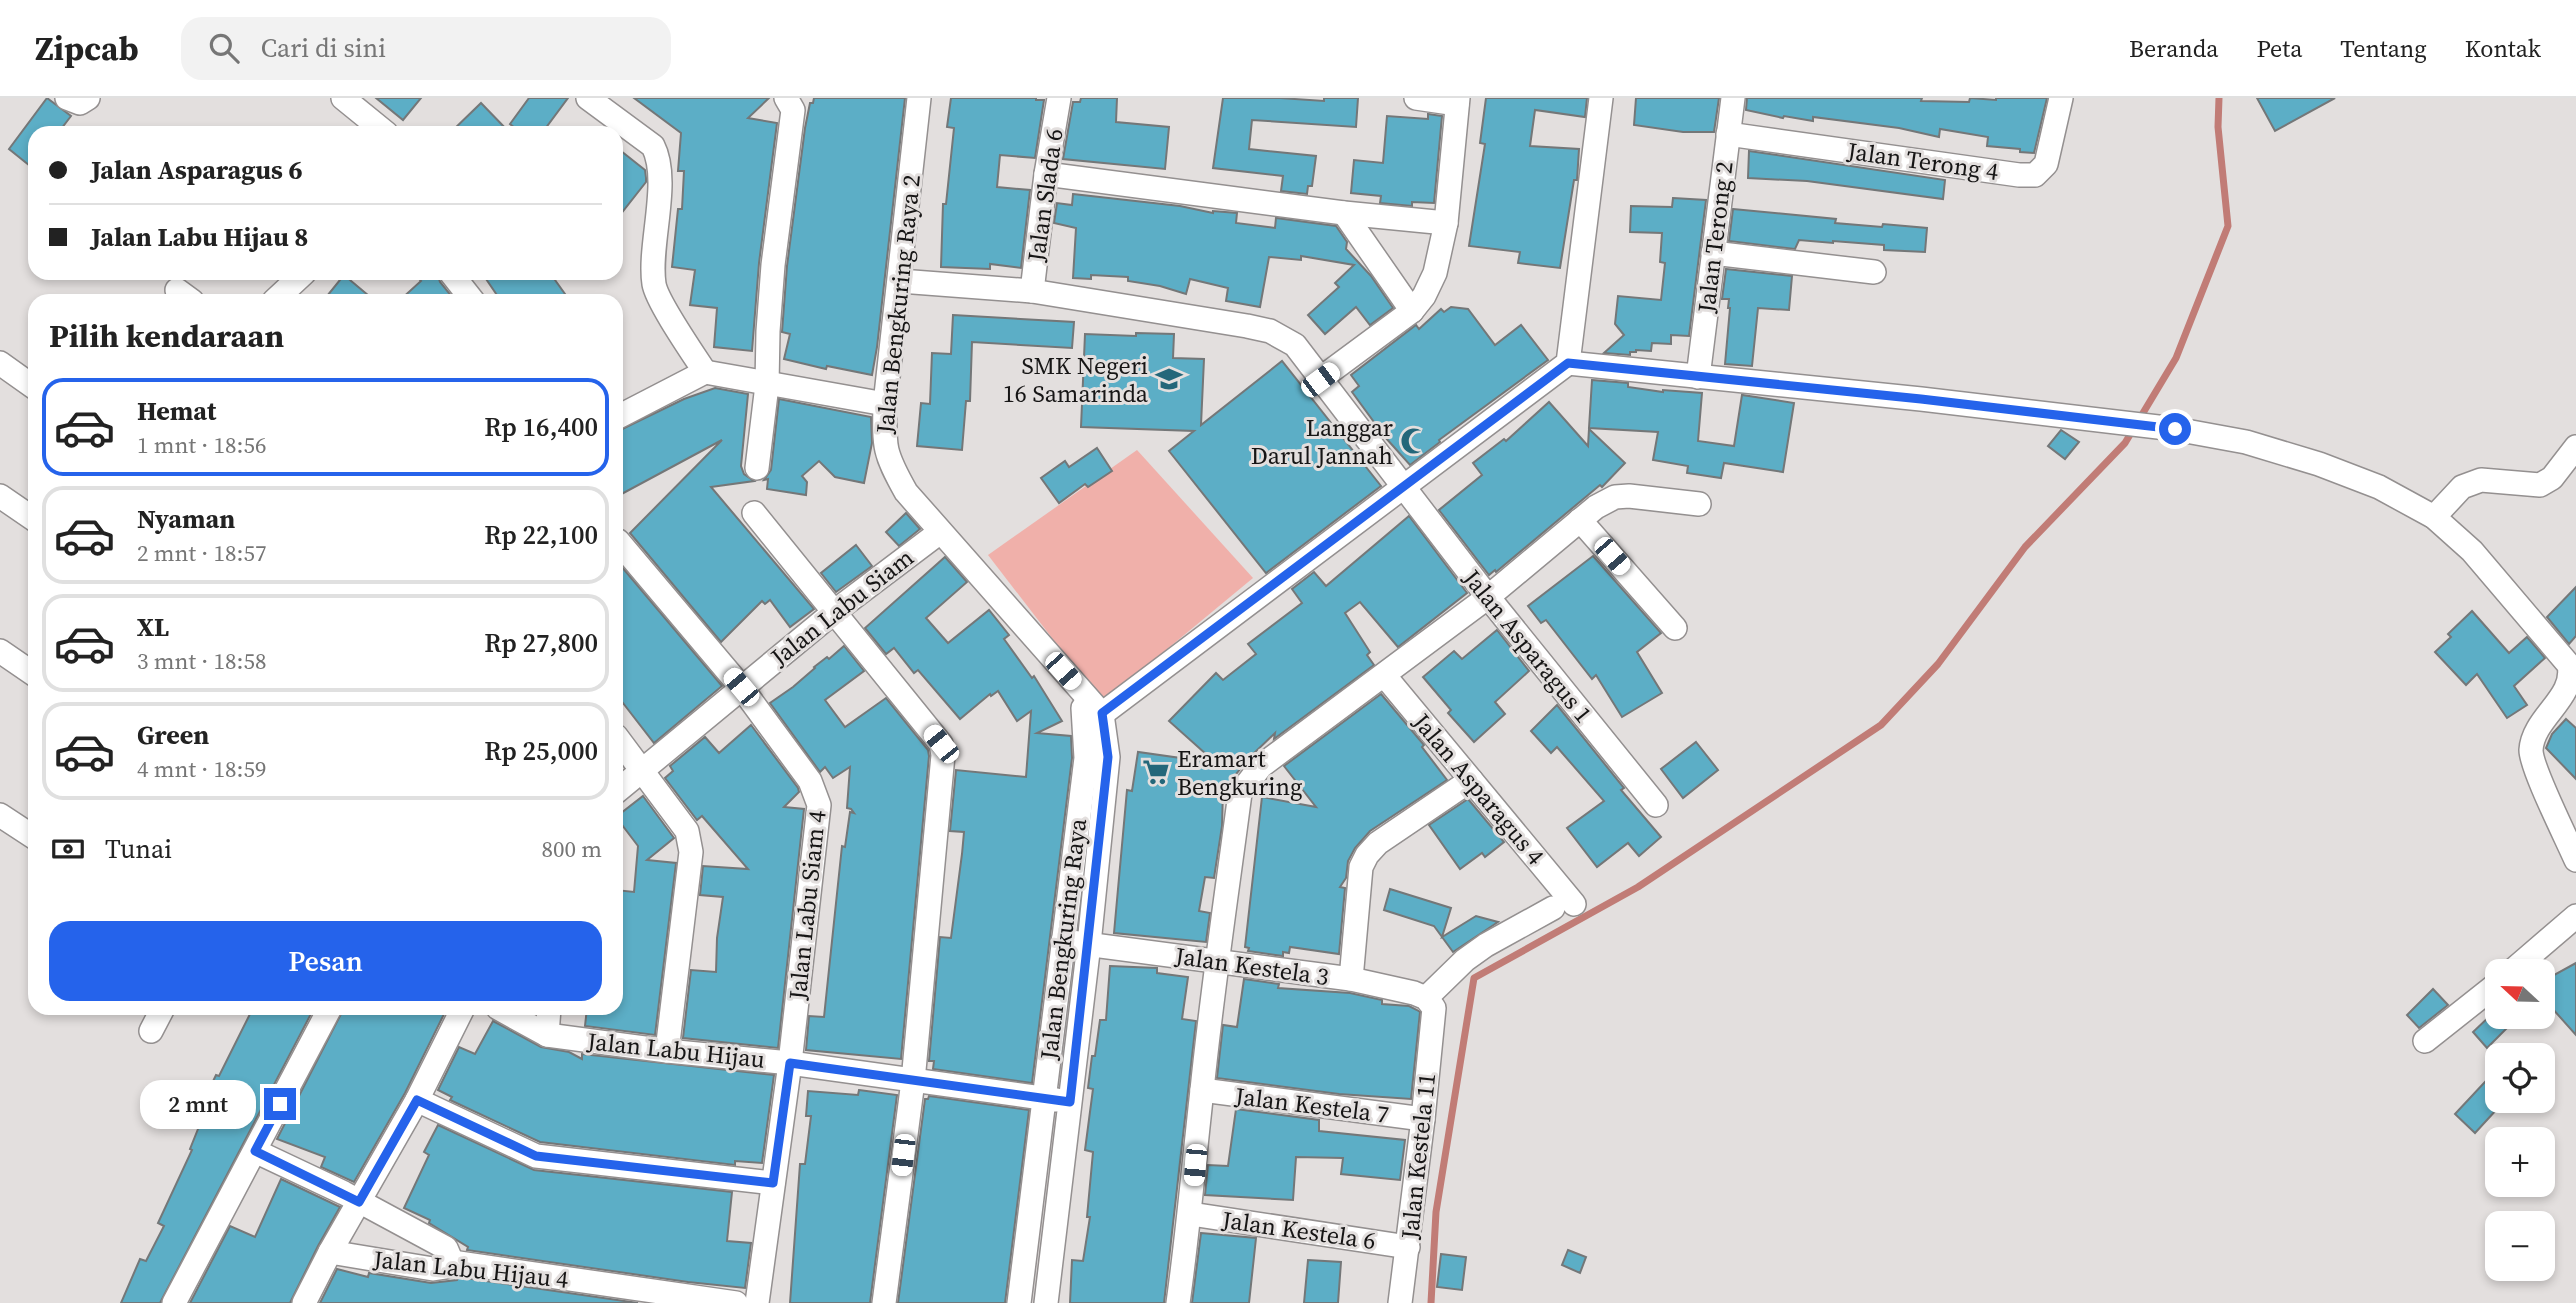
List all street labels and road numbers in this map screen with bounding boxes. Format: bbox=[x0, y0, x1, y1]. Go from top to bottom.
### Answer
street label: Jalan Slada 6 bbox=[1019, 126, 1071, 265]
street label: Jalan Terong 4 bbox=[1844, 134, 2001, 188]
street label: Jalan Terong 2 bbox=[1689, 160, 1741, 315]
street label: Jalan Bengkuring Raya 2 bbox=[868, 173, 928, 436]
street label: Jalan Labu Siam bbox=[763, 541, 920, 674]
street label: Jalan Asparagus 1 bbox=[1455, 562, 1600, 730]
street label: Jalan Asparagus 4 bbox=[1405, 706, 1552, 872]
street label: Jalan Labu Siam 4 bbox=[781, 809, 833, 1002]
street label: Jalan Bengkuring Raya bbox=[1032, 816, 1094, 1062]
street label: Jalan Kestela 3 bbox=[1172, 939, 1331, 993]
street label: Jalan Labu Hijau bbox=[585, 1024, 766, 1076]
street label: Jalan Kestela 11 bbox=[1393, 1072, 1443, 1241]
street label: Jalan Kestela 7 bbox=[1232, 1079, 1391, 1131]
street label: Jalan Kestela 6 bbox=[1219, 1203, 1378, 1257]
street label: Jalan Labu Hijau 4 bbox=[371, 1242, 570, 1296]

